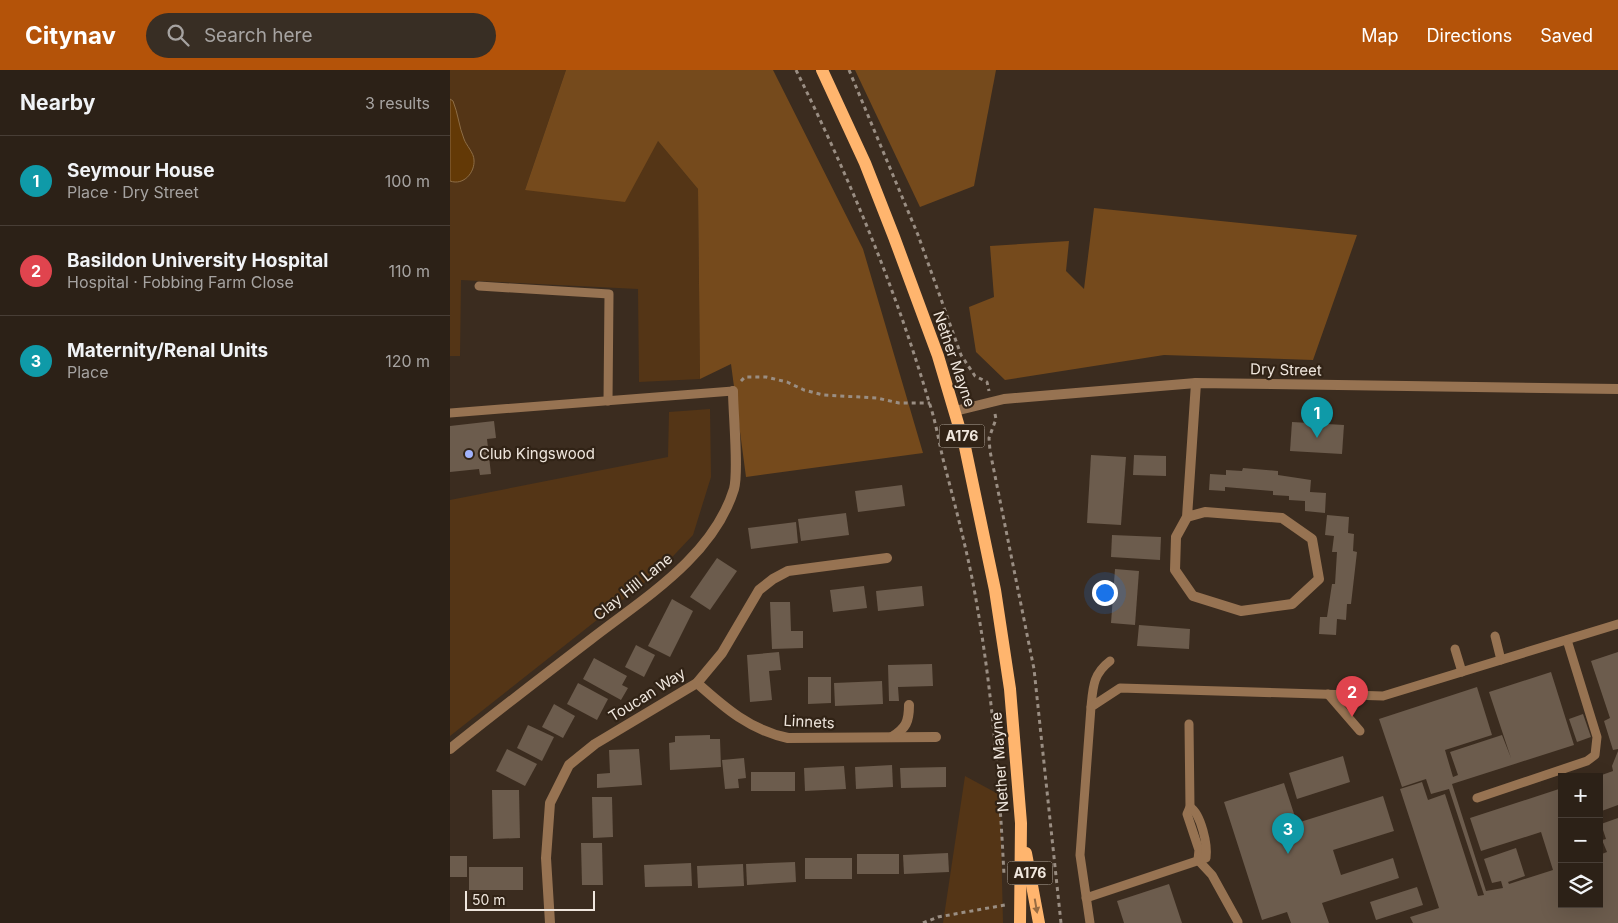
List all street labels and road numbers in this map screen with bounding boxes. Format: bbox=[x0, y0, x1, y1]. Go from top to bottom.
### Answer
street label: Nether Mayne bbox=[929, 308, 980, 409]
street label: Dry Street bbox=[1250, 359, 1322, 380]
road number: A176 bbox=[940, 424, 984, 448]
street label: Clay Hill Lane bbox=[589, 549, 676, 624]
street label: Toucan Way bbox=[605, 663, 689, 726]
street label: Linnets bbox=[783, 711, 835, 732]
street label: Nether Mayne bbox=[987, 711, 1012, 813]
road number: A176 bbox=[1008, 861, 1052, 884]

